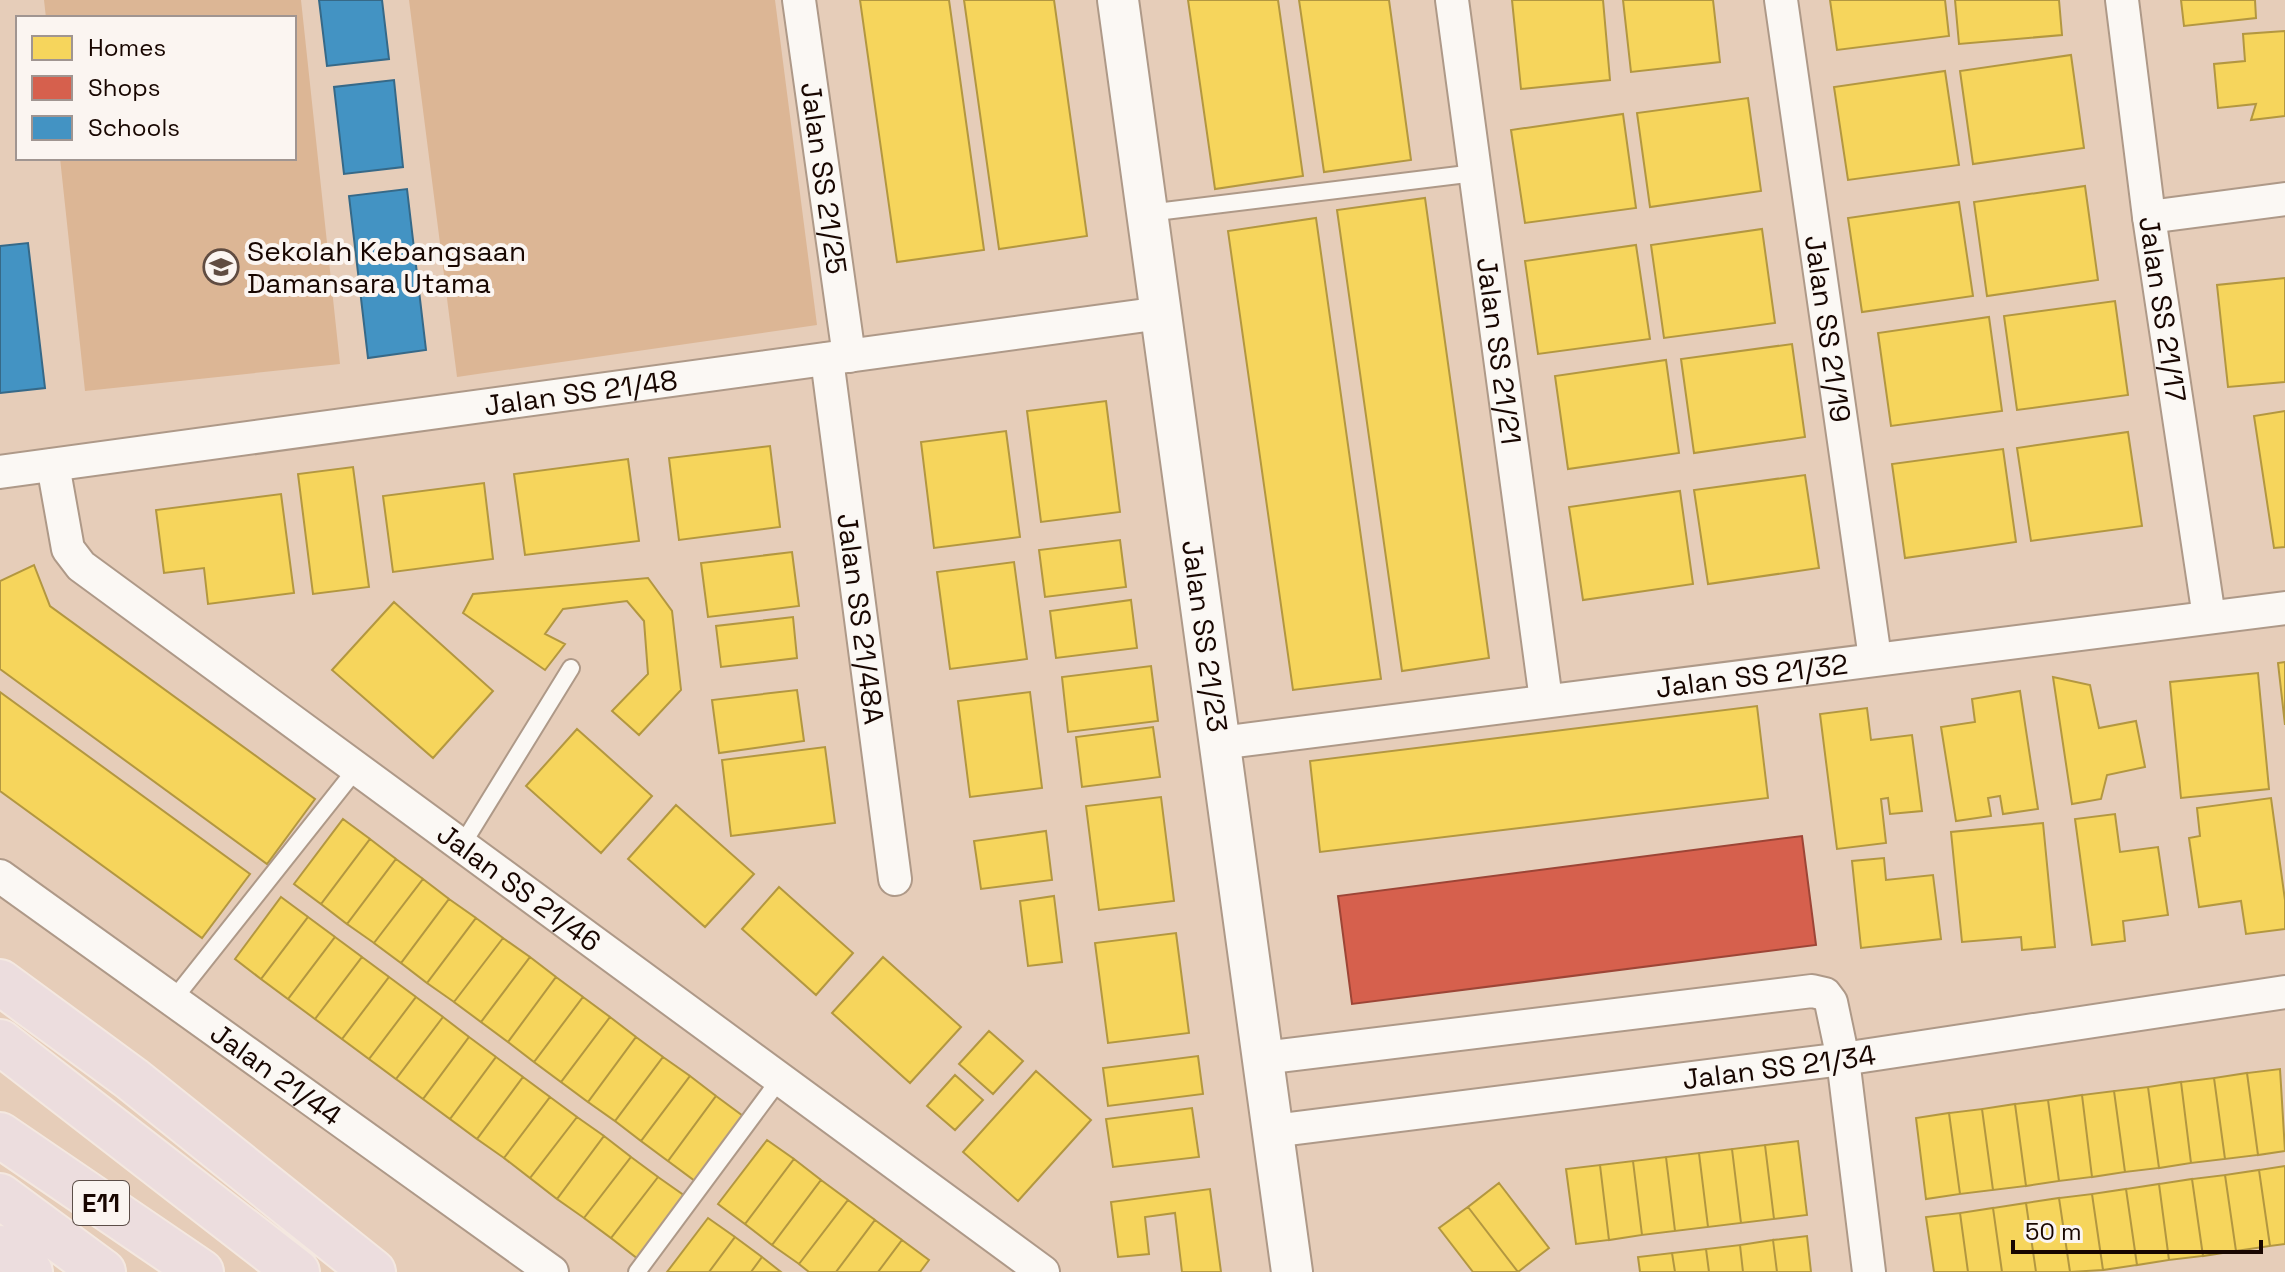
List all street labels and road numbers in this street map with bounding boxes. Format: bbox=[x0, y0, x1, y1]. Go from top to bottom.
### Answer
street label: Jalan SS 21/25 bbox=[793, 80, 855, 277]
street label: Jalan SS 21/17 bbox=[2131, 214, 2195, 405]
street label: Jalan SS 21/19 bbox=[1797, 233, 1859, 425]
street label: Jalan SS 21/21 bbox=[1469, 255, 1529, 447]
street label: Jalan SS 21/48 bbox=[482, 361, 680, 424]
street label: Jalan SS 21/48A bbox=[829, 511, 893, 726]
street label: Jalan SS 21/23 bbox=[1174, 538, 1236, 734]
street label: Jalan SS 21/32 bbox=[1653, 646, 1850, 706]
street label: Jalan SS 21/46 bbox=[430, 815, 608, 959]
street label: Jalan 21/44 bbox=[203, 1015, 349, 1134]
street label: Jalan SS 21/34 bbox=[1680, 1036, 1878, 1097]
road number: E11 bbox=[73, 1181, 129, 1225]

